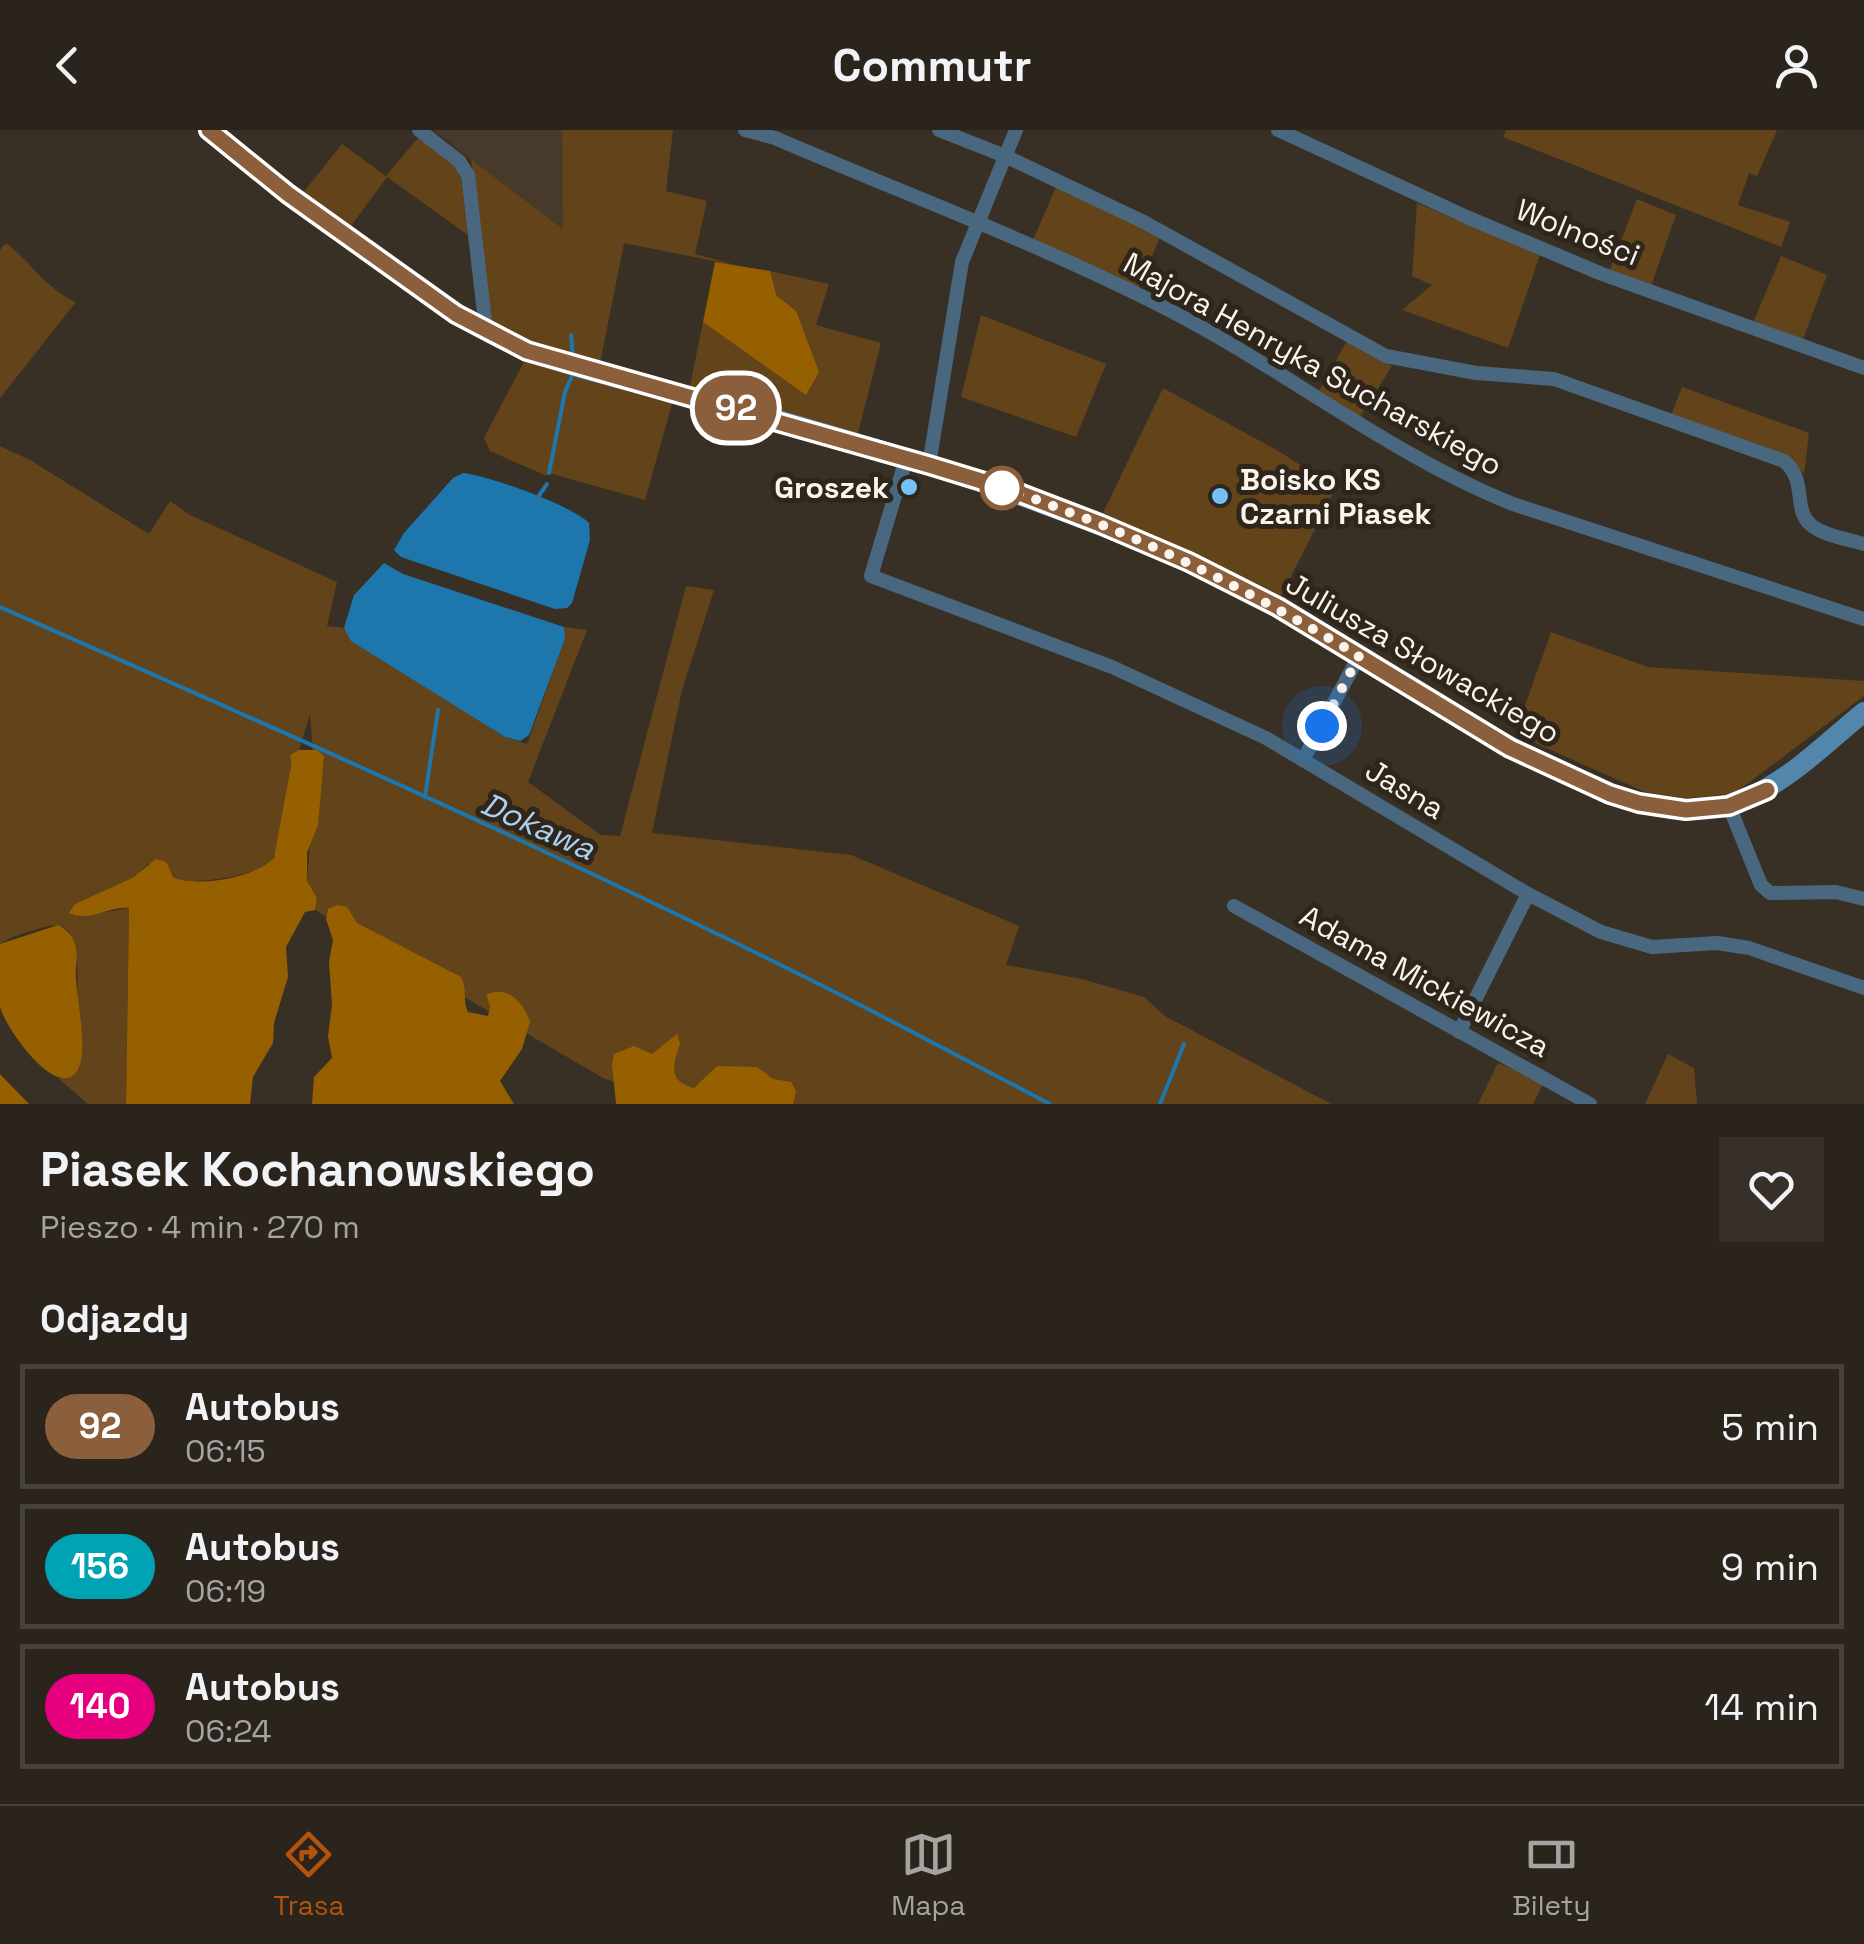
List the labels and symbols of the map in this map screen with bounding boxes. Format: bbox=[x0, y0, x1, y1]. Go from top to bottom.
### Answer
street label: Wolności bbox=[1511, 190, 1645, 274]
street label: Majora Henryka Sucharskiego bbox=[1117, 243, 1509, 485]
line badge: 92 bbox=[691, 376, 781, 440]
place label: Boisko KS Czarni Piasek bbox=[1240, 460, 1432, 533]
unlabelled marker bbox=[981, 467, 1023, 509]
place label: Groszek bbox=[774, 468, 889, 507]
marker: Groszek bbox=[898, 476, 920, 498]
marker: Boisko KS Czarni Piasek bbox=[1209, 485, 1231, 507]
street label: Juliusza Słowackiego bbox=[1279, 564, 1567, 752]
your location bbox=[1297, 701, 1347, 751]
street label: Jasna bbox=[1358, 750, 1452, 828]
water label: Dokawa bbox=[475, 783, 601, 869]
street label: Adama Mickiewicza bbox=[1293, 896, 1557, 1066]

